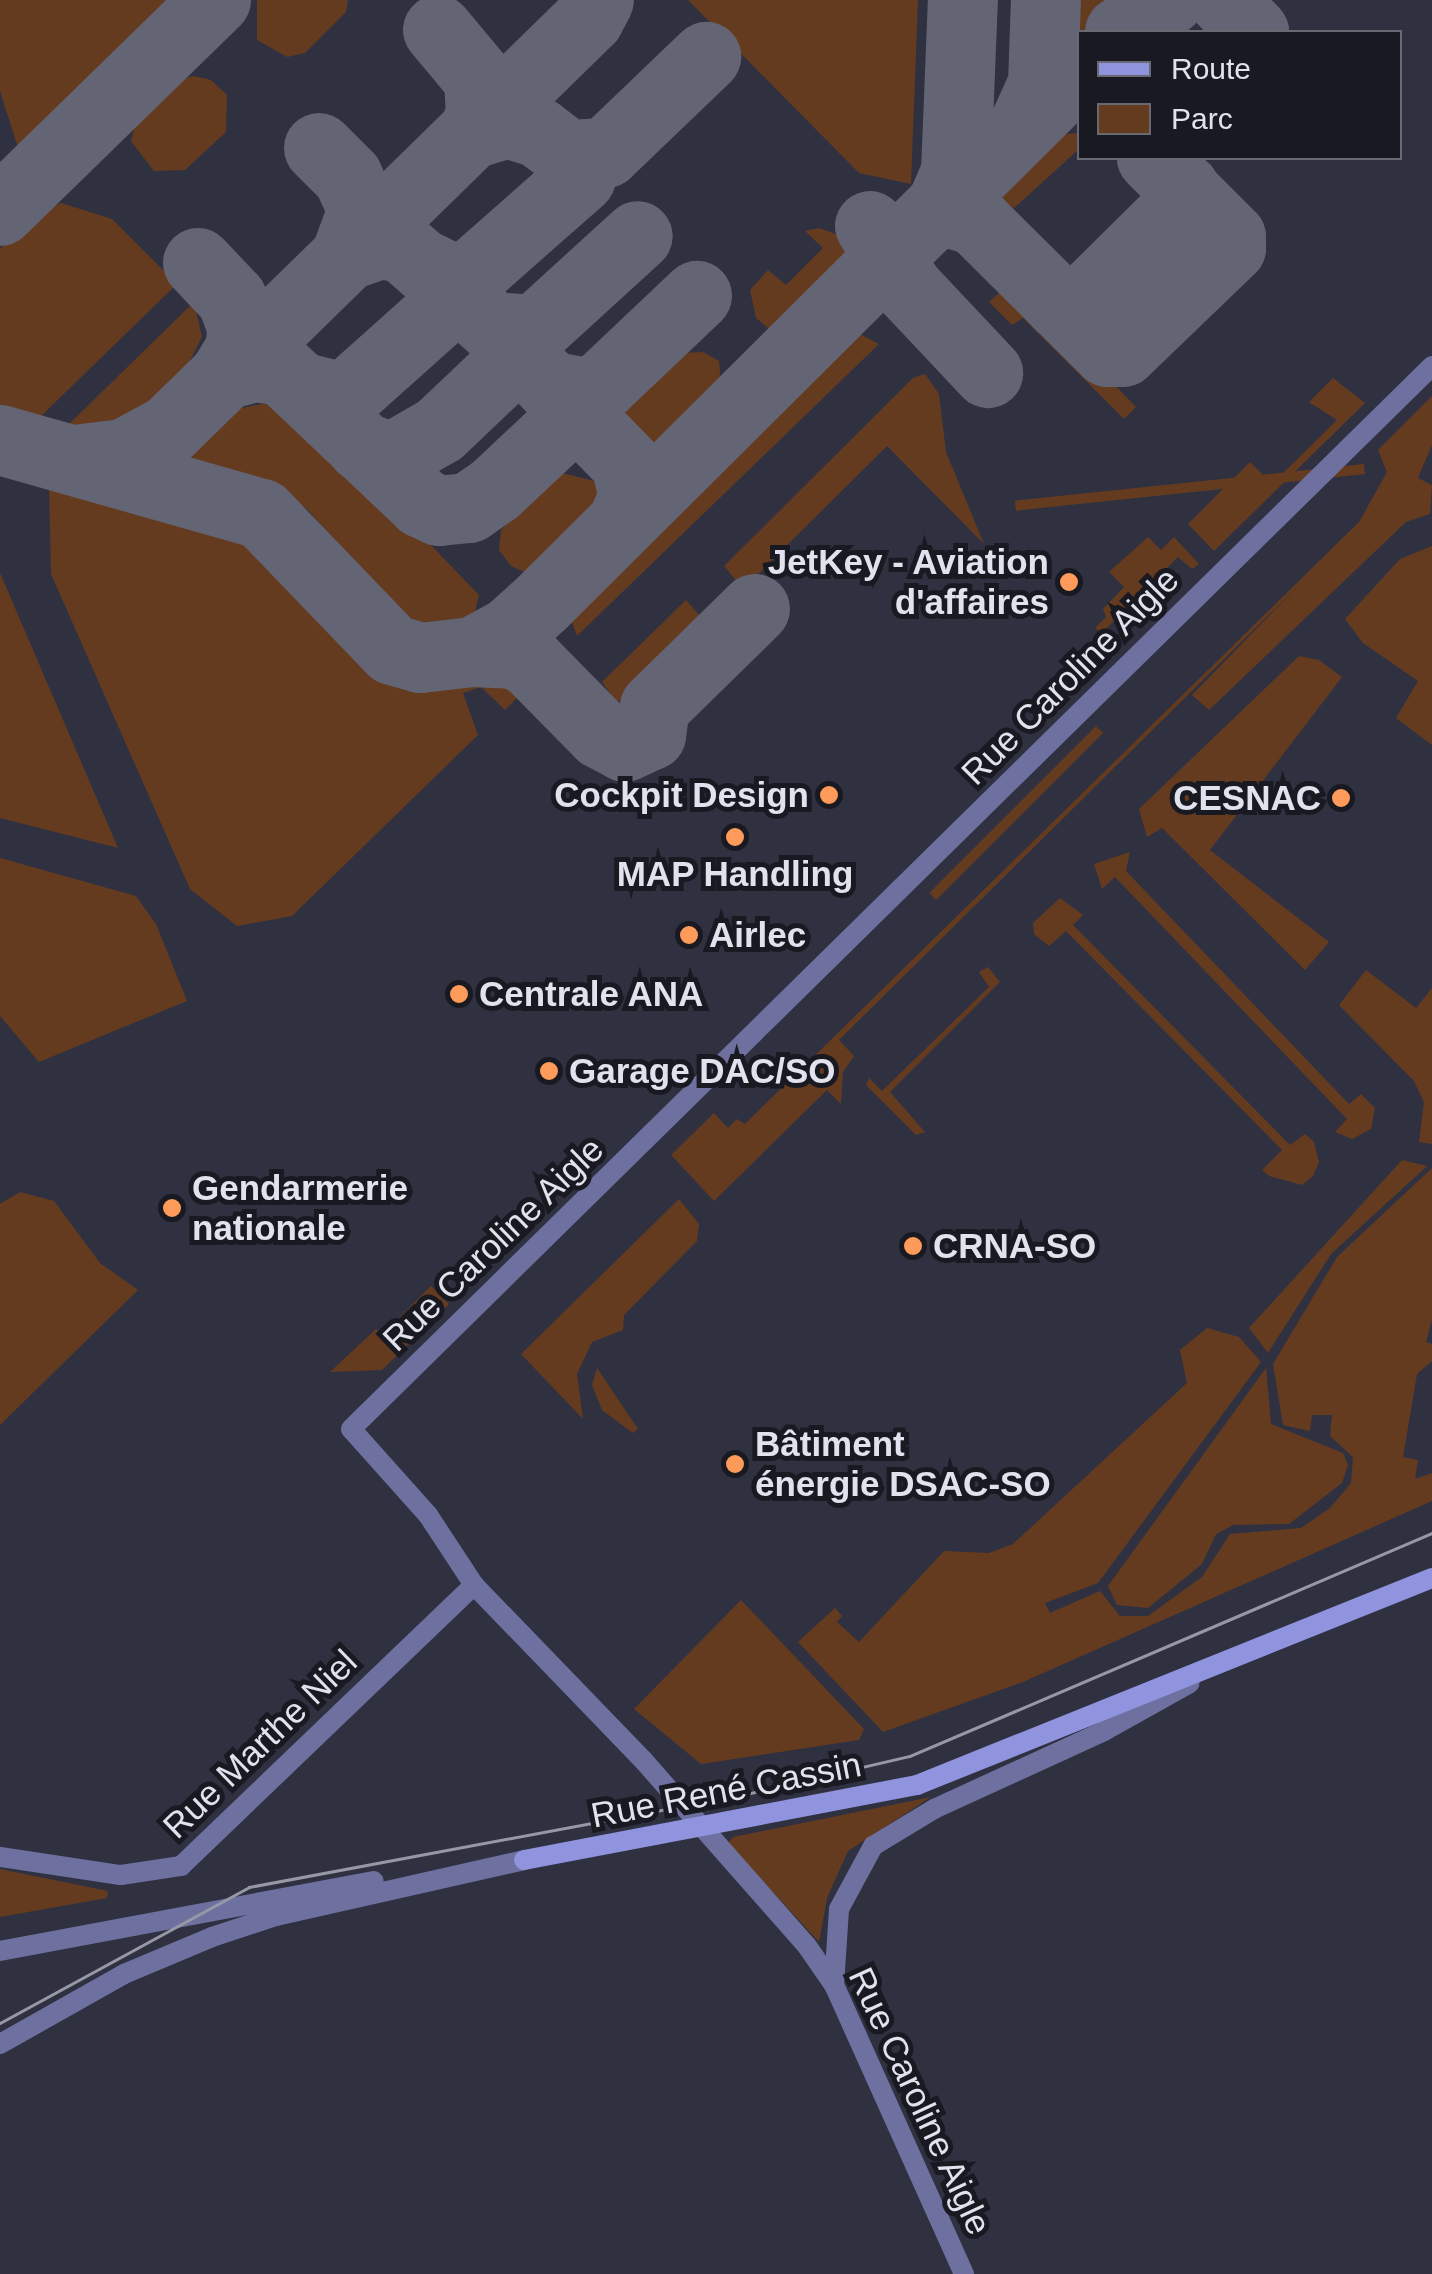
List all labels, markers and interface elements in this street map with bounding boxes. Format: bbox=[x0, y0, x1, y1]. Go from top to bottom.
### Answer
legend bbox=[1077, 30, 1402, 160]
text: Route bbox=[1171, 52, 1251, 85]
text: Parc bbox=[1171, 102, 1233, 135]
place label: JetKey - Aviation d'affaires bbox=[766, 541, 1049, 623]
street label: Rue Caroline Aigle bbox=[952, 558, 1188, 794]
marker: JetKey - Aviation d'affaires bbox=[1058, 571, 1080, 593]
place label: Cockpit Design bbox=[554, 774, 809, 816]
place label: CESNAC bbox=[1173, 777, 1321, 819]
marker: Cockpit Design bbox=[818, 784, 840, 806]
marker: CESNAC bbox=[1330, 787, 1352, 809]
marker: MAP Handling bbox=[724, 826, 746, 848]
place label: MAP Handling bbox=[616, 853, 854, 895]
place label: Airlec bbox=[709, 914, 806, 956]
marker: Airlec bbox=[678, 924, 700, 946]
place label: Centrale ANA bbox=[479, 973, 705, 1015]
marker: Centrale ANA bbox=[448, 983, 470, 1005]
place label: Garage DAC/SO bbox=[569, 1050, 835, 1092]
marker: Garage DAC/SO bbox=[538, 1060, 560, 1082]
street label: Rue Caroline Aigle bbox=[373, 1128, 613, 1360]
place label: Gendarmerie nationale bbox=[192, 1167, 408, 1249]
marker: Gendarmerie nationale bbox=[161, 1197, 183, 1219]
place label: CRNA-SO bbox=[933, 1225, 1096, 1267]
marker: CRNA-SO bbox=[902, 1235, 924, 1257]
place label: Bâtiment énergie DSAC-SO bbox=[755, 1423, 1051, 1505]
marker: Bâtiment énergie DSAC-SO bbox=[724, 1453, 746, 1475]
street label: Rue Marthe Niel bbox=[154, 1641, 366, 1847]
street label: Rue René Cassin bbox=[587, 1743, 865, 1837]
street label: Rue Caroline Aigle bbox=[839, 1960, 1001, 2242]

